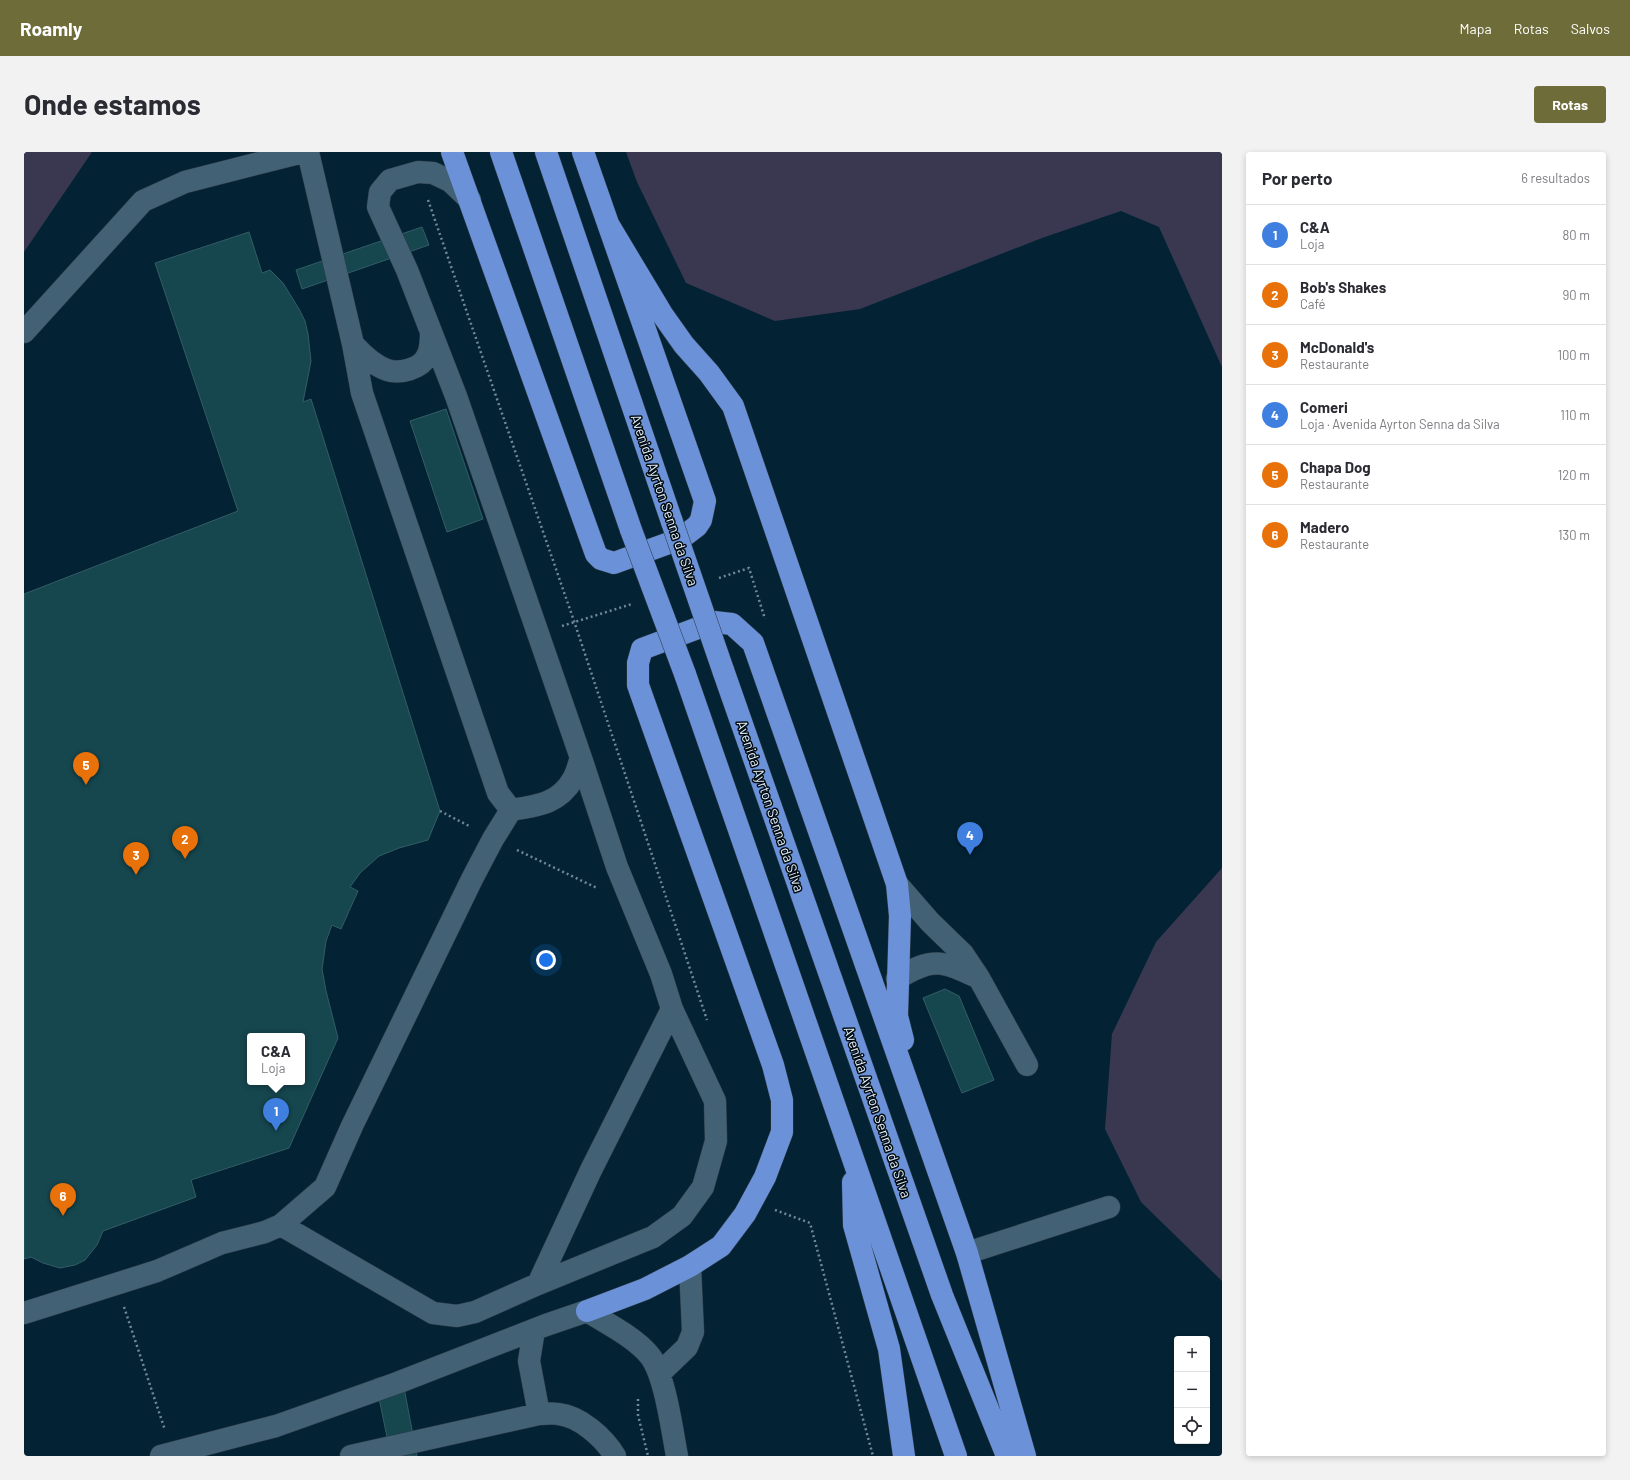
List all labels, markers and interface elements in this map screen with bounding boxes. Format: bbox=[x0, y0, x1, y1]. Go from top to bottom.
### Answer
text: Roamly bbox=[20, 17, 82, 40]
text: Mapa bbox=[1460, 20, 1492, 37]
text: Rotas bbox=[1514, 20, 1549, 37]
text: Salvos bbox=[1571, 20, 1610, 37]
button: Rotas bbox=[1534, 86, 1606, 123]
text: Onde estamos bbox=[24, 87, 201, 121]
text: Por perto bbox=[1262, 168, 1332, 188]
text: 6 resultados bbox=[1521, 170, 1590, 186]
text: C&A bbox=[1300, 218, 1330, 236]
text: 1 bbox=[1273, 227, 1277, 243]
text: 80 m bbox=[1563, 227, 1590, 243]
text: Loja bbox=[1300, 236, 1324, 252]
text: Bob's Shakes bbox=[1300, 278, 1386, 296]
text: 2 bbox=[1271, 287, 1279, 303]
text: 90 m bbox=[1563, 287, 1590, 303]
text: Café bbox=[1300, 296, 1325, 312]
text: McDonald's bbox=[1300, 338, 1374, 356]
text: 3 bbox=[1271, 347, 1279, 363]
text: 100 m bbox=[1557, 347, 1590, 363]
text: Restaurante bbox=[1300, 356, 1369, 372]
text: Comeri bbox=[1300, 398, 1348, 416]
text: 4 bbox=[1271, 407, 1279, 423]
text: 110 m bbox=[1560, 407, 1590, 423]
street label: Avenida Ayrton Senna da Silva bbox=[628, 412, 702, 588]
text: Loja · Avenida Ayrton Senna da Silva bbox=[1300, 416, 1500, 432]
text: Chapa Dog bbox=[1300, 458, 1371, 476]
text: 5 bbox=[1271, 467, 1279, 483]
text: 120 m bbox=[1558, 467, 1590, 483]
text: Restaurante bbox=[1300, 476, 1369, 492]
text: Madero bbox=[1300, 518, 1349, 536]
text: 6 bbox=[1272, 527, 1278, 543]
text: 130 m bbox=[1558, 527, 1590, 543]
text: Restaurante bbox=[1300, 536, 1369, 552]
street label: Avenida Ayrton Senna da Silva bbox=[734, 718, 808, 894]
pin: 5 bbox=[73, 752, 99, 785]
pin: 4 bbox=[957, 822, 983, 855]
pin: 2 bbox=[172, 826, 198, 859]
pin: 3 bbox=[123, 842, 149, 875]
your location bbox=[536, 950, 556, 970]
street label: Avenida Ayrton Senna da Silva bbox=[841, 1024, 915, 1200]
popup bbox=[247, 1033, 305, 1085]
text: C&A bbox=[261, 1042, 291, 1060]
text: Loja bbox=[261, 1060, 285, 1076]
pin: 1 bbox=[263, 1098, 289, 1131]
pin: 6 bbox=[50, 1183, 76, 1216]
map controls bbox=[1174, 1336, 1210, 1444]
button: + bbox=[1174, 1336, 1210, 1372]
button: − bbox=[1174, 1372, 1210, 1408]
button: locate bbox=[1174, 1408, 1210, 1444]

